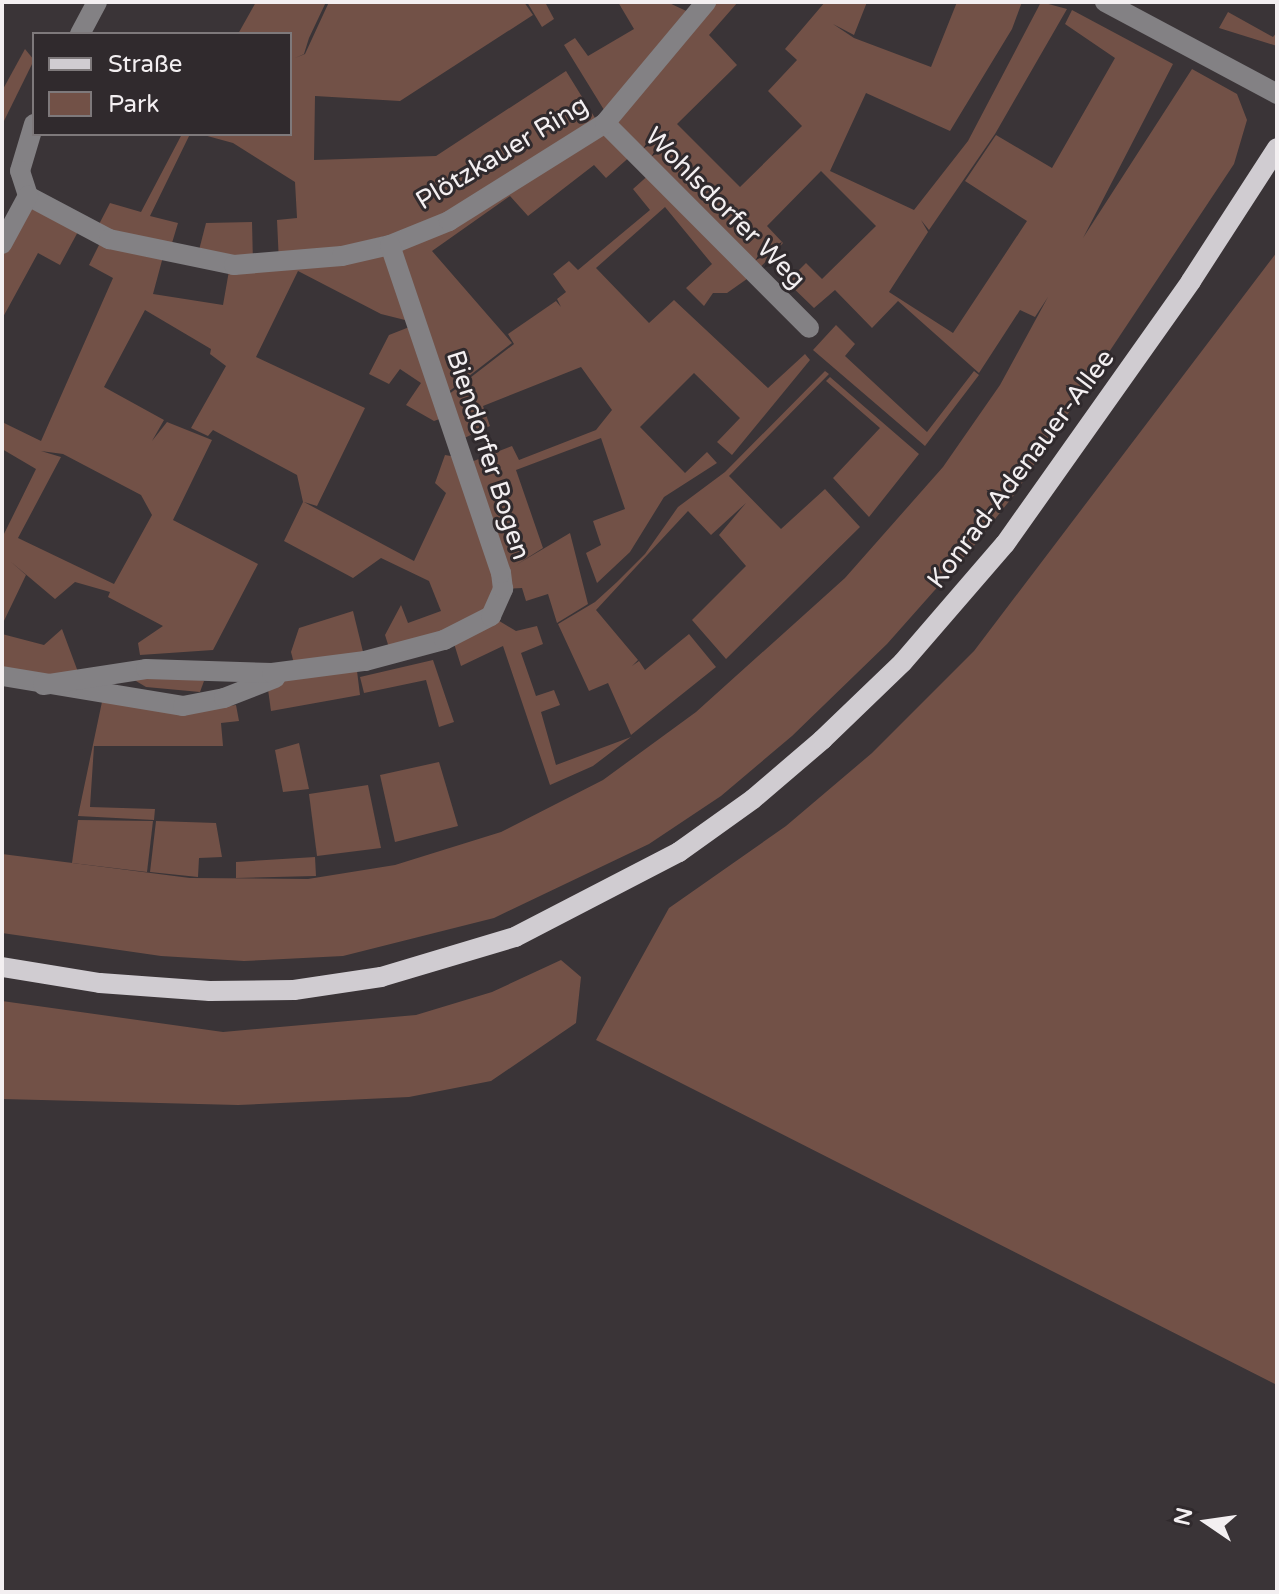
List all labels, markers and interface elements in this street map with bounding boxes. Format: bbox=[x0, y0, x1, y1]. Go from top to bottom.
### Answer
legend bbox=[32, 32, 292, 136]
text: Straße bbox=[108, 50, 182, 79]
street label: Plötzkauer Ring bbox=[410, 89, 594, 217]
text: Park bbox=[108, 90, 159, 119]
street label: Wohlsdorfer Weg bbox=[638, 121, 812, 295]
street label: Konrad-Adenauer-Allee bbox=[921, 343, 1121, 595]
street label: Biendorfer Bogen bbox=[439, 346, 537, 564]
north arrow bbox=[1167, 1482, 1247, 1562]
text: N bbox=[1169, 1505, 1198, 1528]

